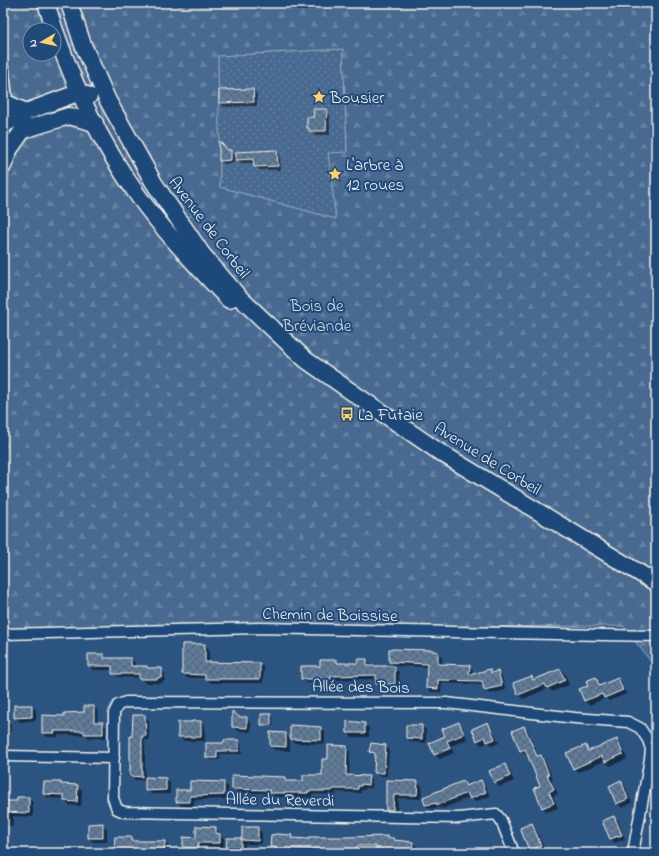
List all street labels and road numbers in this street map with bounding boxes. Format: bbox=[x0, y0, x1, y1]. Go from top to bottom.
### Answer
street label: Avenue de Corbeil bbox=[162, 171, 256, 284]
street label: Avenue de Corbeil bbox=[429, 416, 546, 502]
street label: Chemin de Boissise bbox=[262, 602, 398, 629]
street label: Allée des Bois bbox=[312, 674, 410, 701]
street label: Allée du Reverdi bbox=[225, 787, 335, 814]

